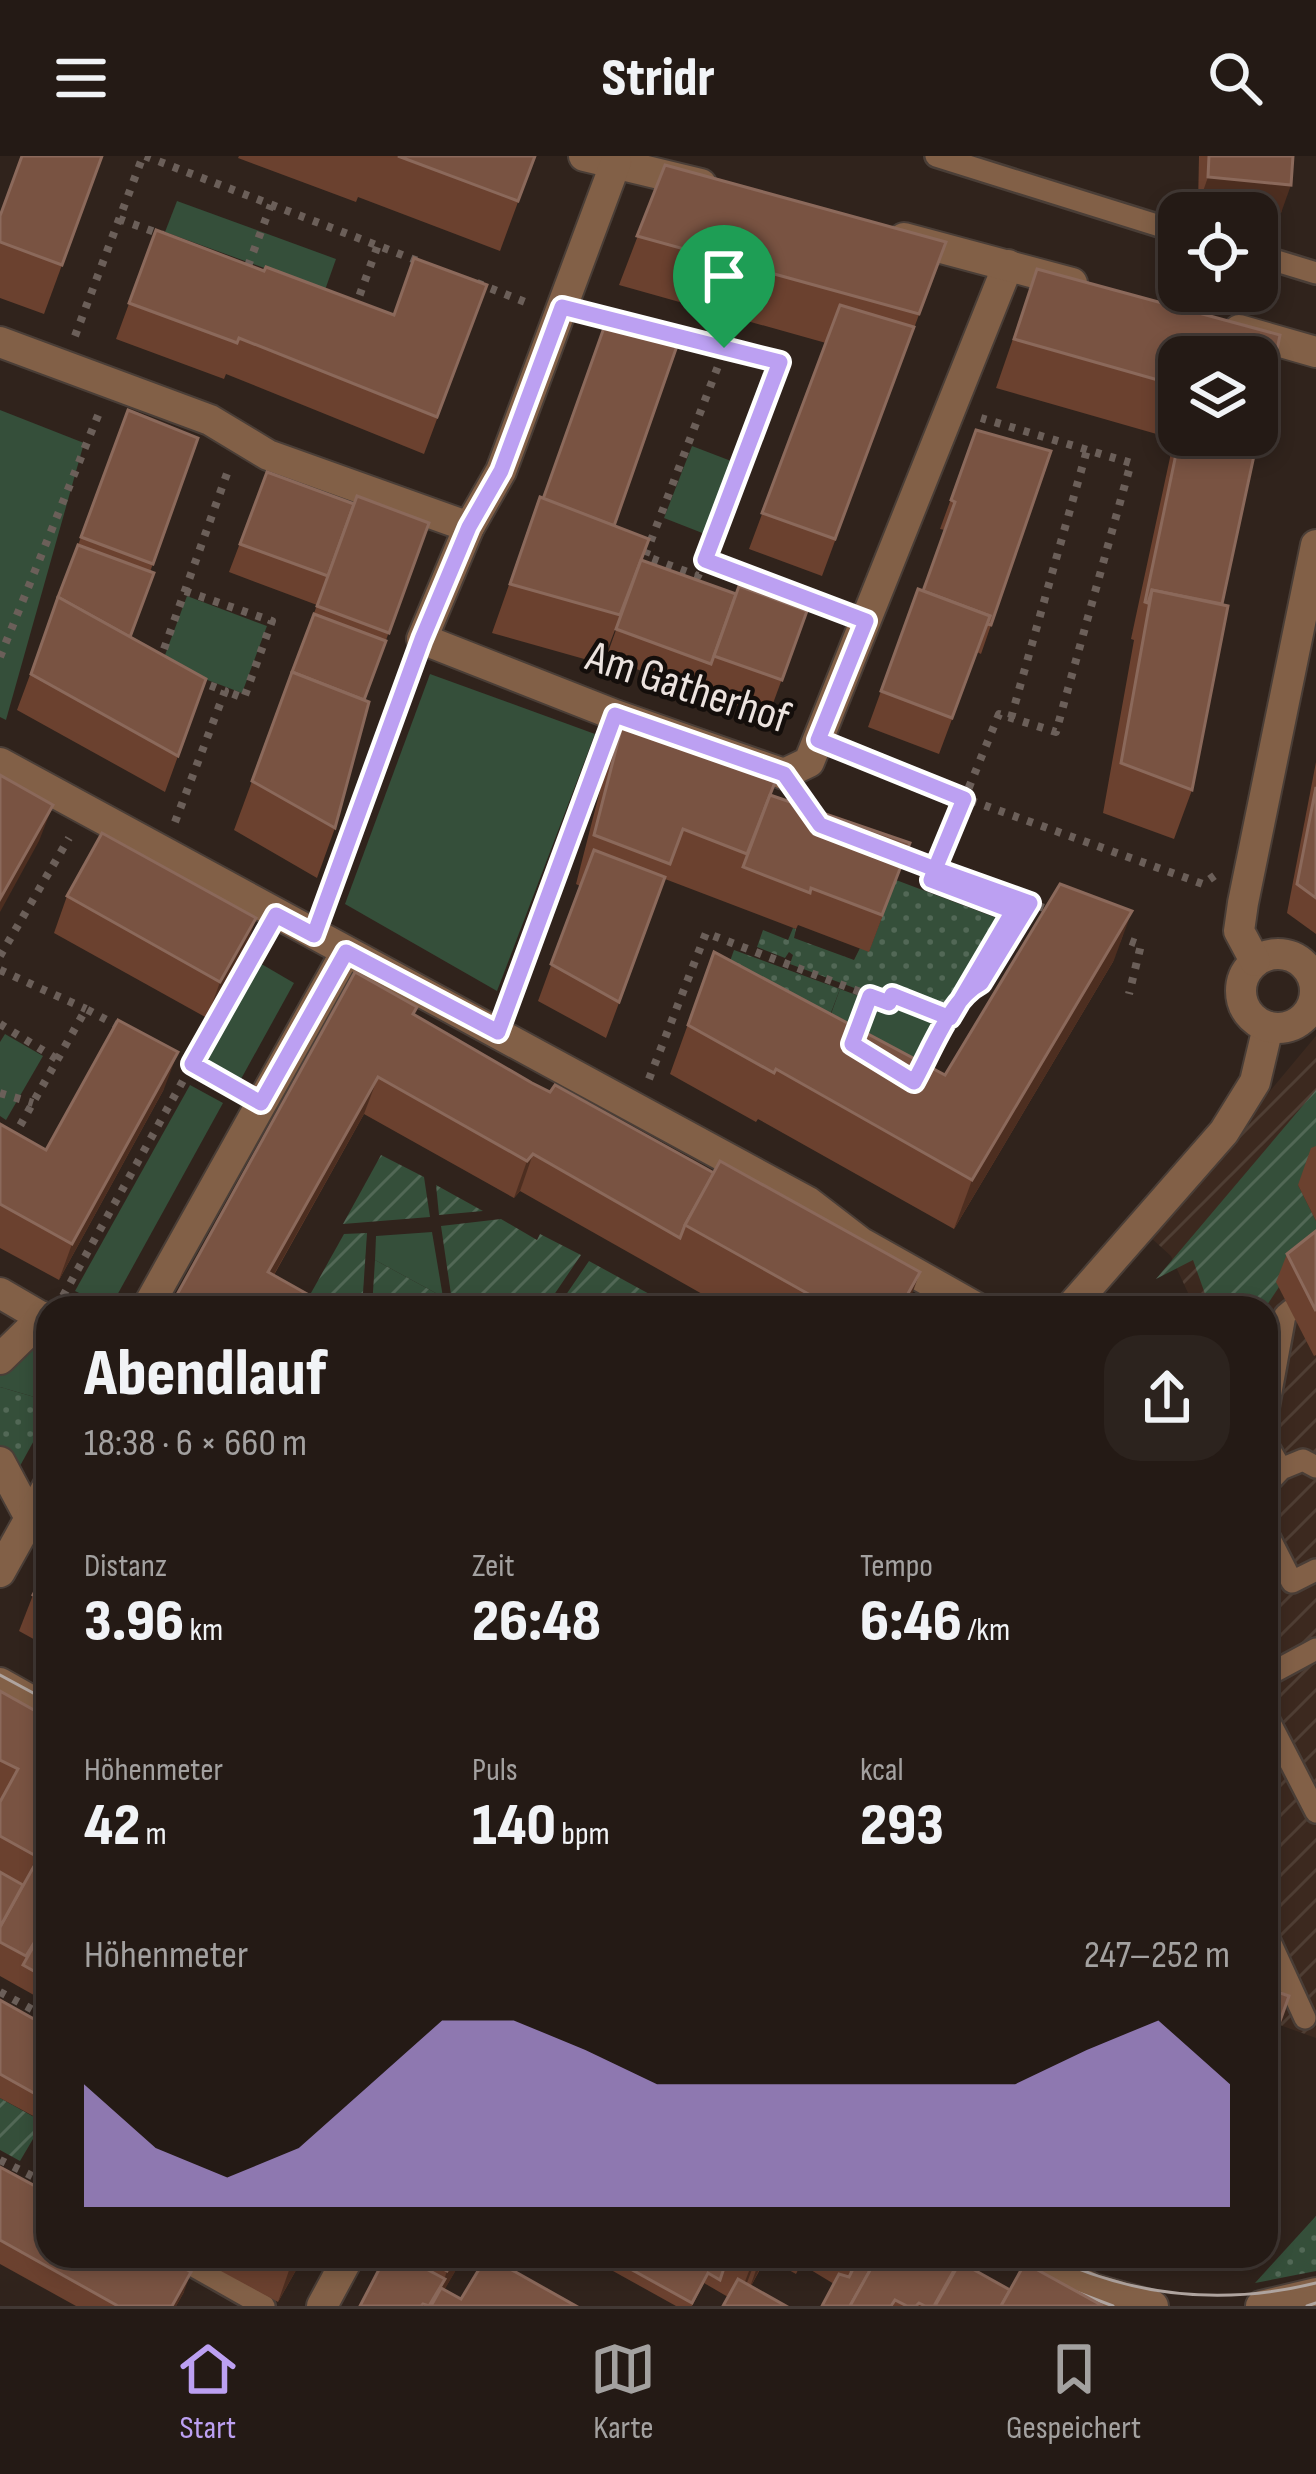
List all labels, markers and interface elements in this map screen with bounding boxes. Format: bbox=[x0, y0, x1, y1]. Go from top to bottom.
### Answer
icon: menu bbox=[48, 45, 114, 111]
icon: search bbox=[1202, 45, 1268, 111]
text: Stridr bbox=[601, 46, 715, 111]
map controls bbox=[1158, 192, 1278, 456]
button: locate bbox=[1158, 192, 1278, 312]
pin bbox=[673, 225, 775, 348]
icon: arrive bbox=[691, 243, 757, 309]
button: layers bbox=[1158, 336, 1278, 456]
street label: Am Gatherhof bbox=[578, 629, 798, 747]
text: Abendlauf bbox=[84, 1335, 327, 1414]
button: share bbox=[1104, 1335, 1230, 1461]
text: 18:38 · 6 × 660 m bbox=[84, 1420, 307, 1467]
text: Distanz bbox=[84, 1546, 167, 1586]
text: Zeit bbox=[472, 1546, 514, 1586]
text: Tempo bbox=[860, 1546, 933, 1586]
text: 3.96 bbox=[84, 1586, 184, 1658]
text: 26:48 bbox=[472, 1586, 601, 1658]
text: 6:46 bbox=[860, 1586, 962, 1658]
text: km bbox=[184, 1610, 223, 1650]
text: /km bbox=[962, 1610, 1010, 1650]
text: Höhenmeter bbox=[84, 1750, 223, 1790]
text: Puls bbox=[472, 1750, 518, 1790]
text: kcal bbox=[860, 1750, 904, 1790]
text: 42 bbox=[84, 1790, 140, 1862]
text: 140 bbox=[472, 1790, 556, 1862]
text: 293 bbox=[860, 1790, 944, 1862]
text: m bbox=[140, 1814, 167, 1854]
text: bpm bbox=[556, 1814, 610, 1854]
text: Höhenmeter bbox=[84, 1932, 248, 1979]
text: 247–252 m bbox=[1084, 1932, 1230, 1979]
tab: Start bbox=[175, 2336, 241, 2448]
tab: Karte bbox=[590, 2336, 656, 2448]
tab: Gespeichert bbox=[1006, 2336, 1141, 2448]

